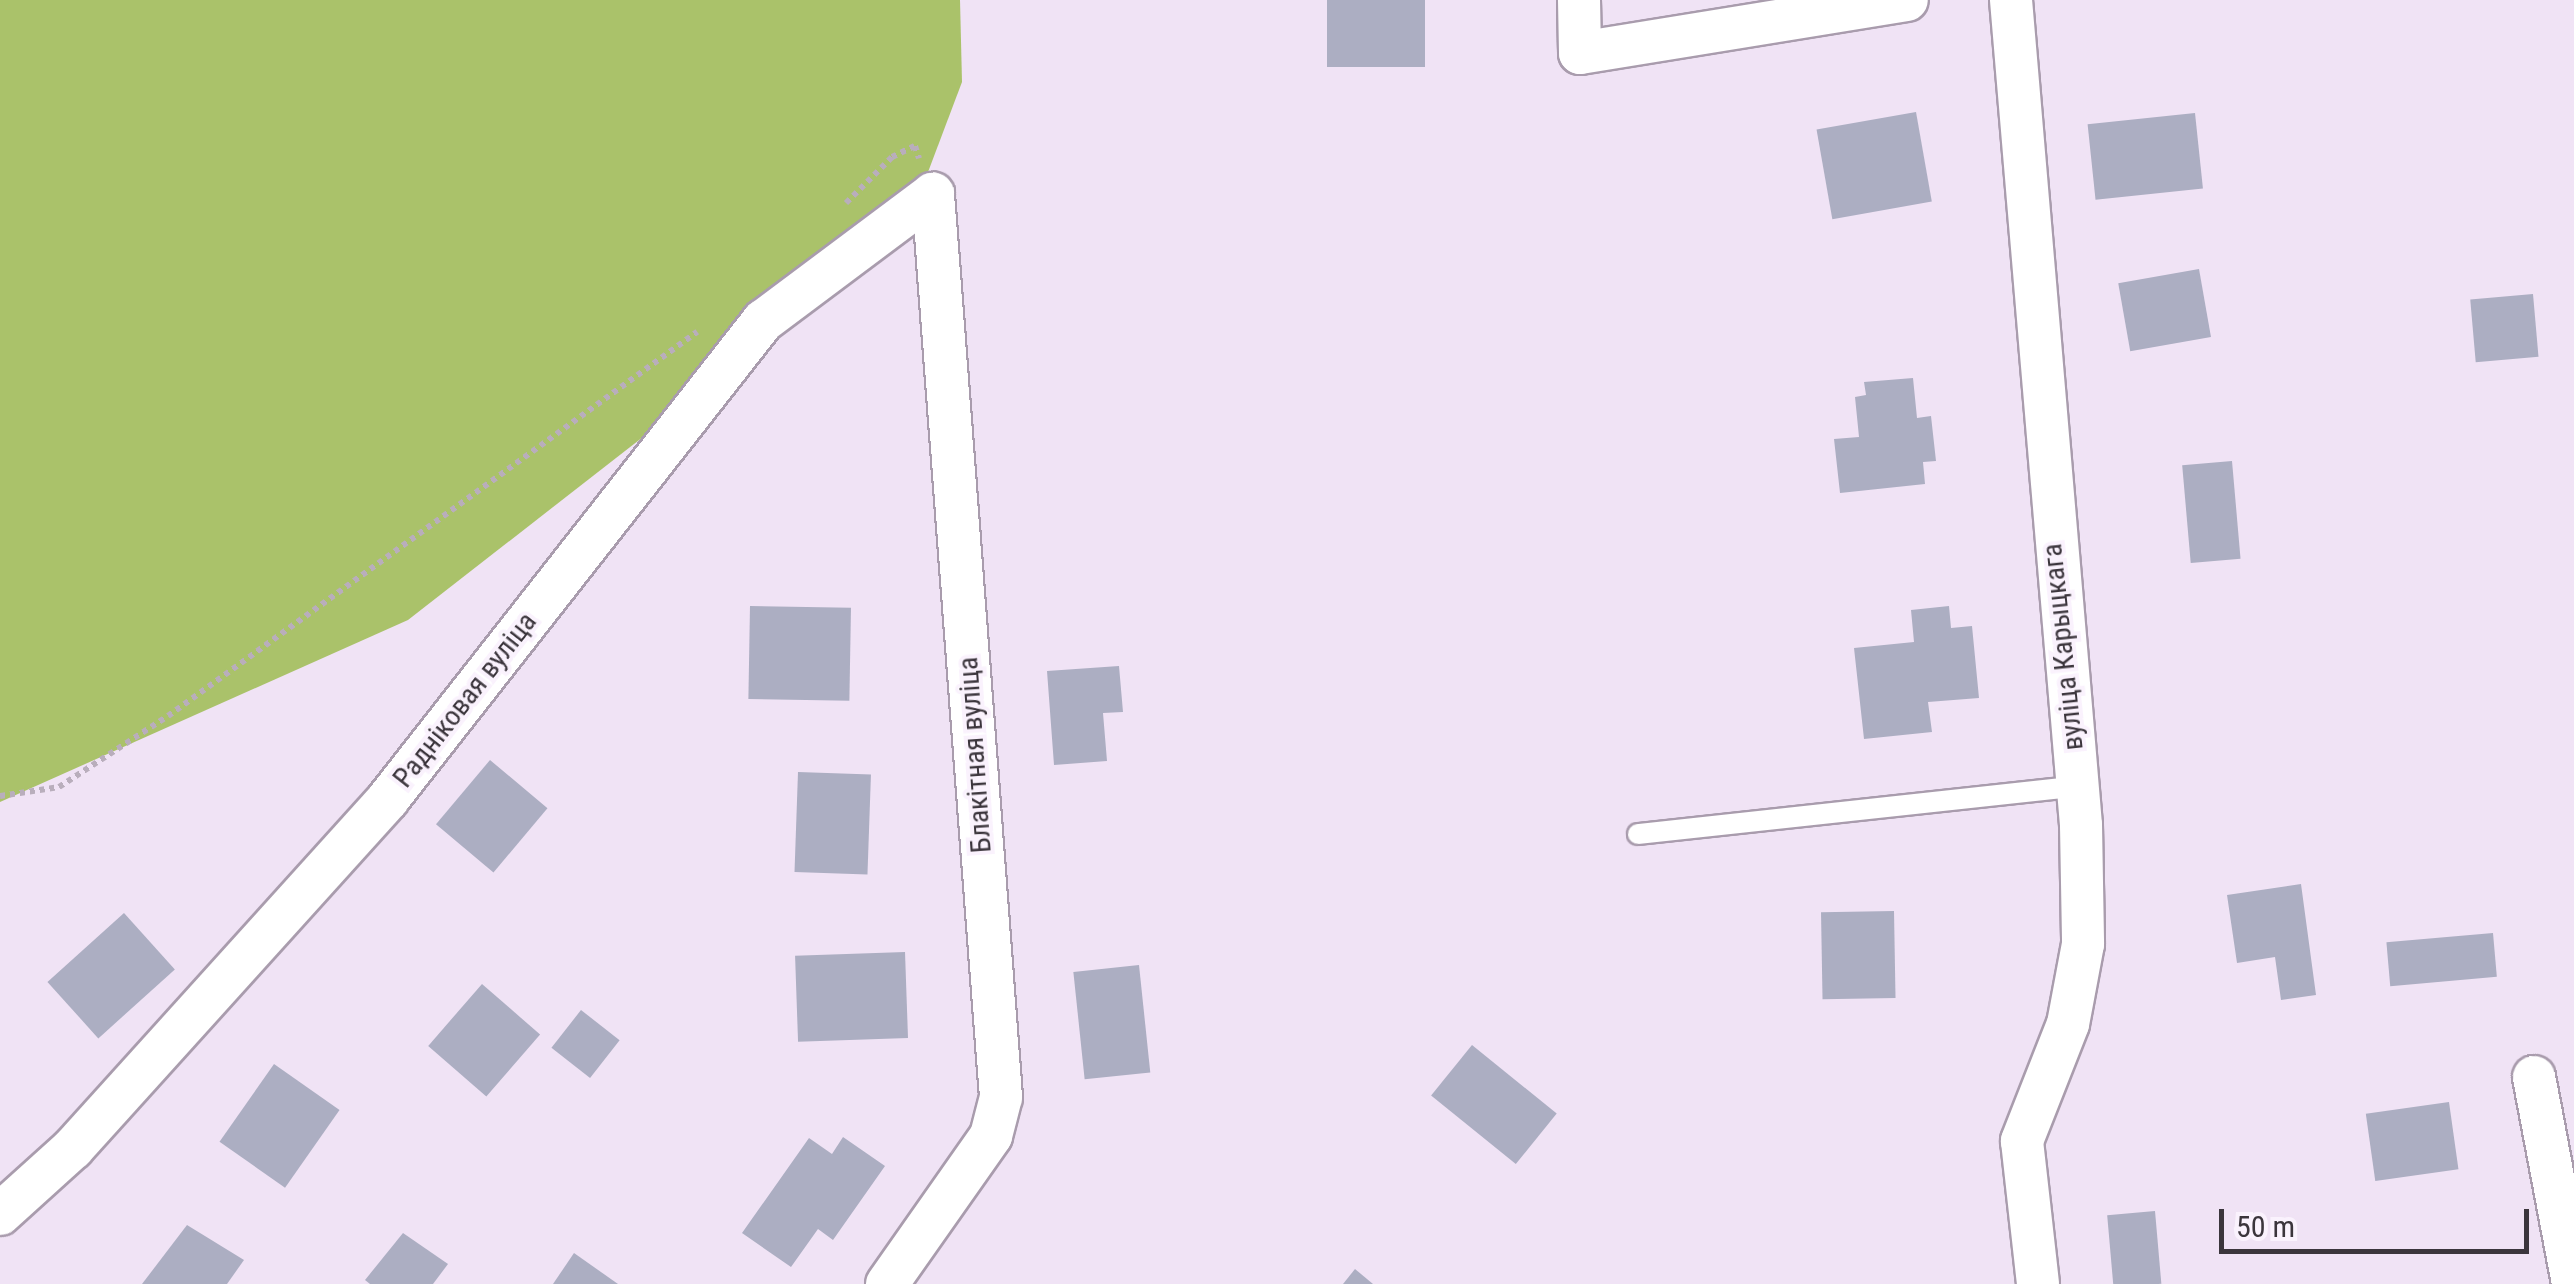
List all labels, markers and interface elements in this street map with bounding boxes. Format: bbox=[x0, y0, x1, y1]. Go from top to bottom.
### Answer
street label: вуліца Карыцкага bbox=[2035, 542, 2091, 752]
street label: Радніковая вуліца bbox=[386, 606, 544, 794]
street label: Блакітная вуліца bbox=[951, 656, 999, 854]
scale bar bbox=[2224, 1189, 2534, 1251]
text: 50 m bbox=[2236, 1209, 2295, 1244]

